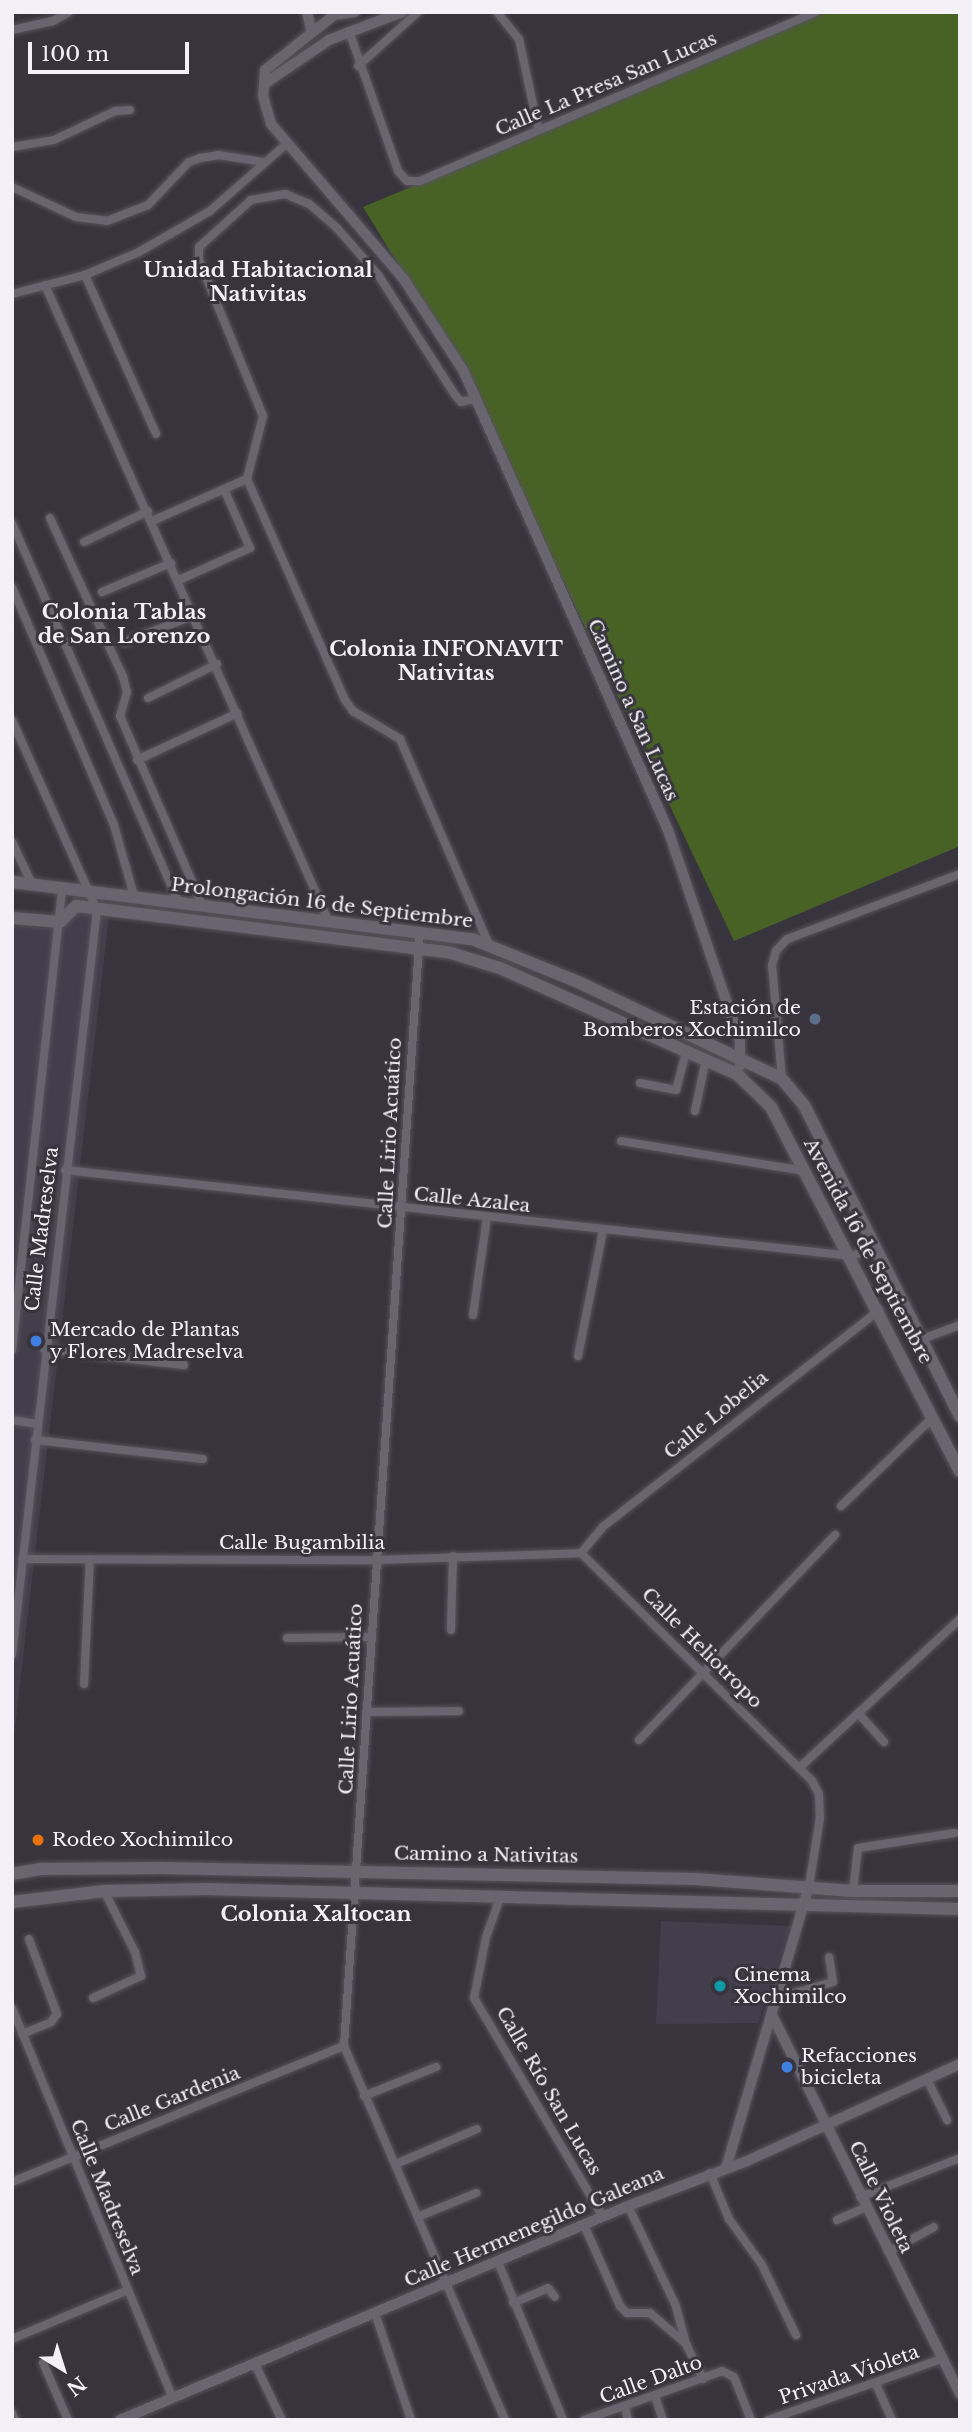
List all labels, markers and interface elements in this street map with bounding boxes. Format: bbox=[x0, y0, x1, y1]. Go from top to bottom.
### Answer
street label: Calle La Presa San Lucas bbox=[492, 27, 720, 141]
scale bar bbox=[32, 28, 192, 72]
text: 100 m bbox=[41, 41, 109, 67]
district label: Unidad Habitacional Nativitas bbox=[143, 257, 373, 307]
district label: Colonia Tablas de San Lorenzo bbox=[38, 599, 210, 649]
street label: Camino a San Lucas bbox=[583, 615, 683, 805]
district label: Colonia INFONAVIT Nativitas bbox=[329, 636, 563, 686]
street label: Prolongación 16 de Septiembre bbox=[170, 873, 474, 933]
place label: Estación de Bomberos Xochimilco bbox=[582, 997, 801, 1041]
marker: Estación de Bomberos Xochimilco bbox=[807, 1011, 823, 1027]
street label: Calle Lirio Acuático bbox=[374, 1036, 406, 1230]
street label: Avenida 16 de Septiembre bbox=[799, 1134, 937, 1368]
street label: Calle Madreselva bbox=[21, 1145, 63, 1313]
street label: Calle Azalea bbox=[412, 1183, 532, 1217]
place label: Mercado de Plantas y Flores Madreselva bbox=[50, 1319, 244, 1363]
marker: Mercado de Plantas y Flores Madreselva bbox=[28, 1333, 44, 1349]
street label: Calle Lobelia bbox=[659, 1366, 773, 1464]
street label: Calle Bugambilia bbox=[219, 1532, 385, 1554]
street label: Calle Heliotropo bbox=[637, 1583, 767, 1713]
street label: Calle Lirio Acuático bbox=[335, 1602, 367, 1796]
place label: Rodeo Xochimilco bbox=[52, 1829, 233, 1851]
marker: Rodeo Xochimilco bbox=[30, 1832, 46, 1848]
street label: Camino a Nativitas bbox=[394, 1842, 578, 1868]
district label: Colonia Xaltocan bbox=[220, 1901, 412, 1927]
place label: Cinema Xochimilco bbox=[734, 1964, 847, 2008]
marker: Cinema Xochimilco bbox=[712, 1978, 728, 1994]
street label: Calle Río San Lucas bbox=[491, 2003, 607, 2179]
place label: Refacciones bicicleta bbox=[801, 2045, 917, 2089]
marker: Refacciones bicicleta bbox=[779, 2059, 795, 2075]
street label: Calle Gardenia bbox=[101, 2061, 243, 2137]
street label: Calle Madreselva bbox=[65, 2116, 149, 2278]
street label: Calle Violeta bbox=[844, 2137, 918, 2257]
street label: Calle Hermenegildo Galeana bbox=[401, 2162, 667, 2292]
north arrow bbox=[28, 2334, 98, 2404]
street label: Privada Violeta bbox=[775, 2340, 923, 2410]
street label: Calle Dalto bbox=[597, 2351, 705, 2409]
text: N bbox=[62, 2371, 90, 2401]

